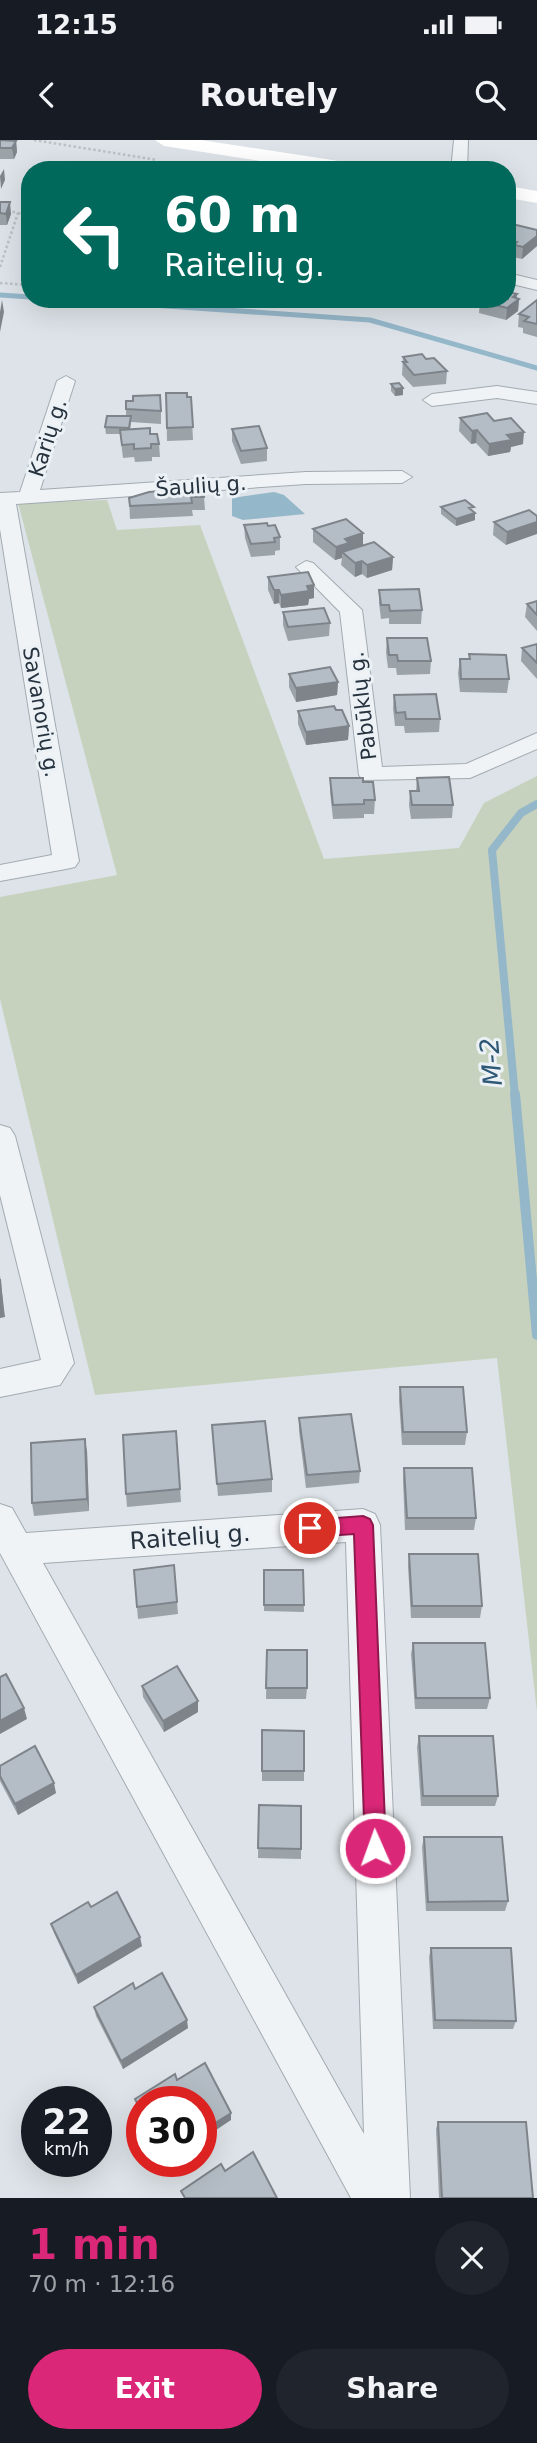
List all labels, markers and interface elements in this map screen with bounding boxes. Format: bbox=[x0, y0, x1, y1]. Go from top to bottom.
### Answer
text: 12:15 bbox=[35, 10, 118, 40]
icon: back bbox=[28, 76, 66, 114]
text: Routely bbox=[199, 76, 338, 114]
icon: search bbox=[471, 76, 509, 114]
text: 60 m bbox=[164, 187, 300, 244]
icon: left bbox=[49, 189, 140, 280]
text: Raitelių g. bbox=[164, 246, 325, 284]
street label: Karių g. bbox=[24, 396, 72, 480]
street label: Šaulių g. bbox=[155, 470, 247, 501]
street label: Savanorių g. bbox=[18, 645, 64, 779]
street label: Pabūklų g. bbox=[344, 650, 382, 762]
water label: M-2 bbox=[474, 1037, 508, 1087]
pin bbox=[280, 1498, 340, 1558]
icon: arrive bbox=[291, 1509, 329, 1547]
street label: Raitelių g. bbox=[129, 1519, 251, 1555]
position arrow bbox=[338, 1811, 412, 1885]
speed limit sign: 30 bbox=[126, 2086, 217, 2177]
text: 22 bbox=[42, 2102, 91, 2142]
text: km/h bbox=[44, 2138, 89, 2159]
text: 1 min bbox=[28, 2220, 160, 2269]
button: close bbox=[435, 2221, 509, 2295]
text: 70 m · 12:16 bbox=[28, 2271, 175, 2297]
button: Exit bbox=[28, 2349, 262, 2429]
button: Share bbox=[276, 2349, 509, 2429]

